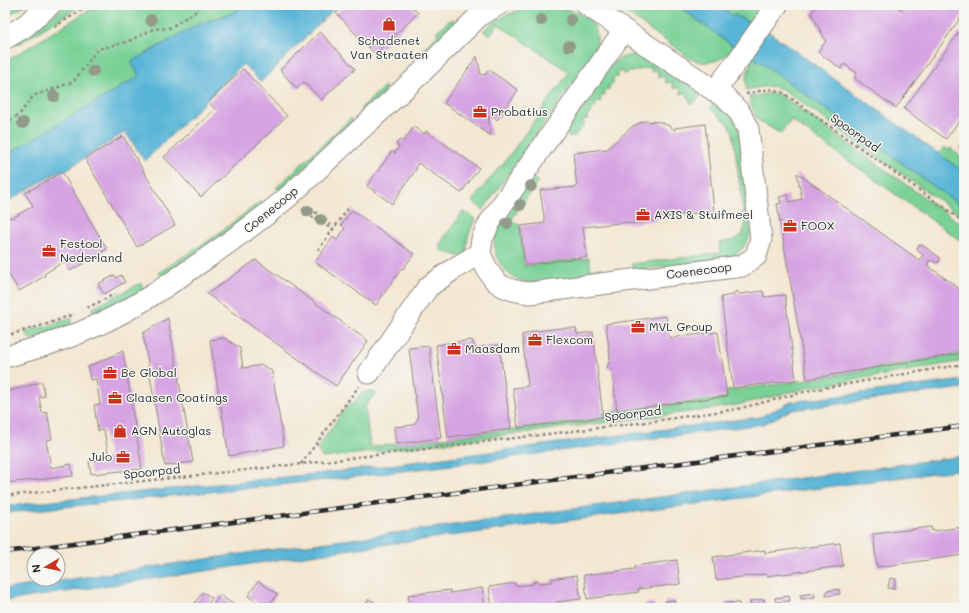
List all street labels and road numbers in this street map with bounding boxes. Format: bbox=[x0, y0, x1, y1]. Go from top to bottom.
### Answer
street label: Spoorpad bbox=[828, 109, 884, 155]
street label: Coenecoop bbox=[240, 182, 301, 236]
street label: Coenecoop bbox=[665, 258, 733, 282]
street label: Spoorpad bbox=[604, 402, 662, 424]
street label: Spoorpad bbox=[123, 460, 181, 482]

